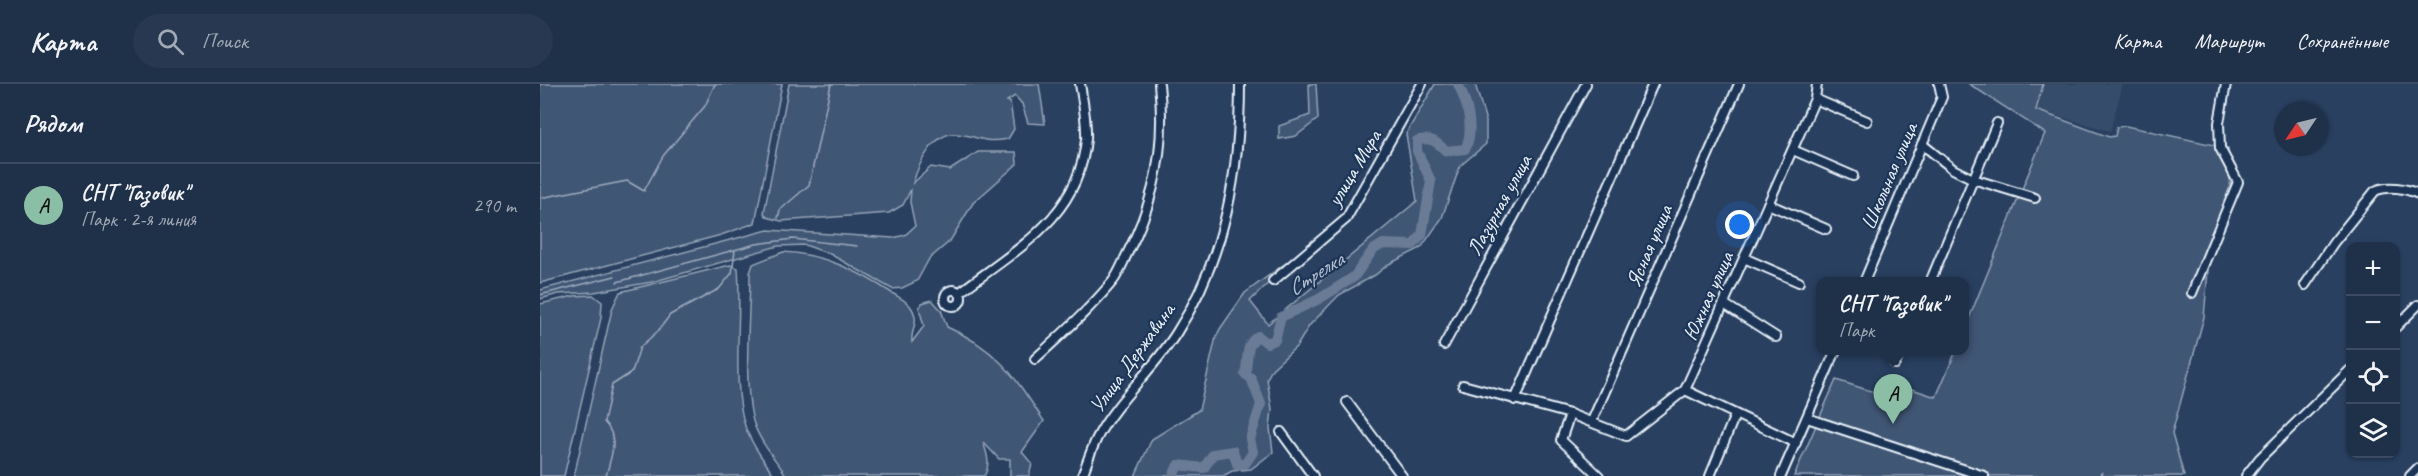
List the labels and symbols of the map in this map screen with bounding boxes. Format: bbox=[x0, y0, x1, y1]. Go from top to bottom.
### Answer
north arrow bbox=[2274, 102, 2328, 156]
street label: Школьная улица bbox=[1855, 117, 1924, 233]
street label: улица Мира bbox=[1320, 124, 1388, 213]
street label: Лазурная улица bbox=[1461, 148, 1539, 260]
street label: Ясная улица bbox=[1620, 199, 1679, 291]
your location bbox=[1725, 210, 1754, 239]
water label: Стрелка bbox=[1282, 245, 1351, 302]
street label: Южная улица bbox=[1677, 246, 1740, 344]
street label: Улица Державина bbox=[1084, 296, 1182, 418]
pin: A bbox=[1874, 374, 1912, 424]

